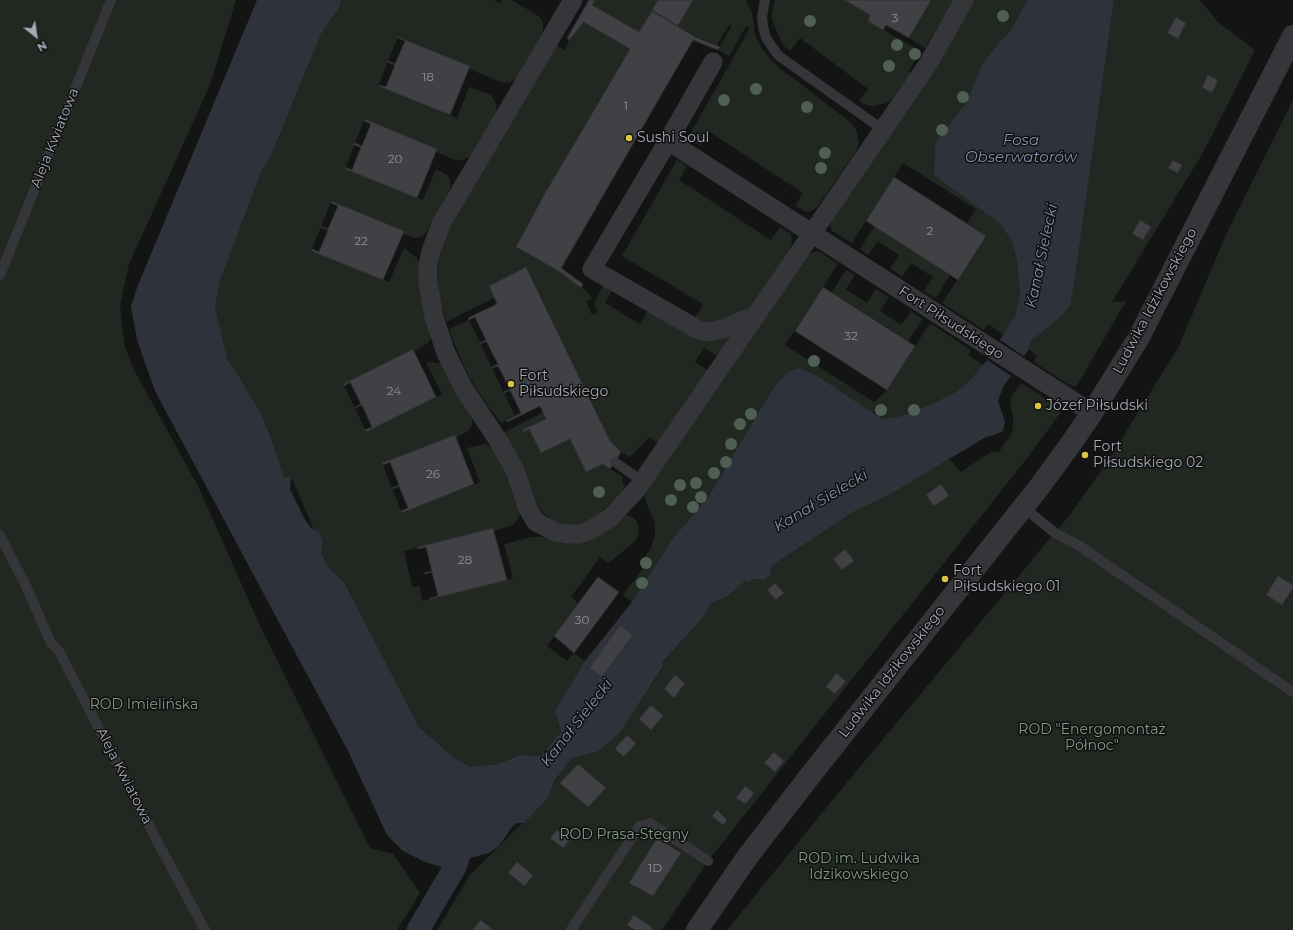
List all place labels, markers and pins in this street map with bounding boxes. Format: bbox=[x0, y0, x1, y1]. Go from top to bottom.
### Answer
place label: Sushi Soul bbox=[637, 130, 709, 146]
marker: Sushi Soul bbox=[624, 133, 634, 143]
place label: Fort Piłsudskiego bbox=[519, 368, 608, 400]
marker: Fort Piłsudskiego bbox=[506, 379, 516, 389]
place label: Józef Piłsudski bbox=[1046, 398, 1148, 414]
marker: Józef Piłsudski bbox=[1033, 401, 1043, 411]
place label: Fort Piłsudskiego 02 bbox=[1093, 439, 1203, 472]
marker: Fort Piłsudskiego 02 bbox=[1080, 450, 1090, 460]
place label: Fort Piłsudskiego 01 bbox=[953, 563, 1060, 596]
marker: Fort Piłsudskiego 01 bbox=[940, 574, 950, 584]

